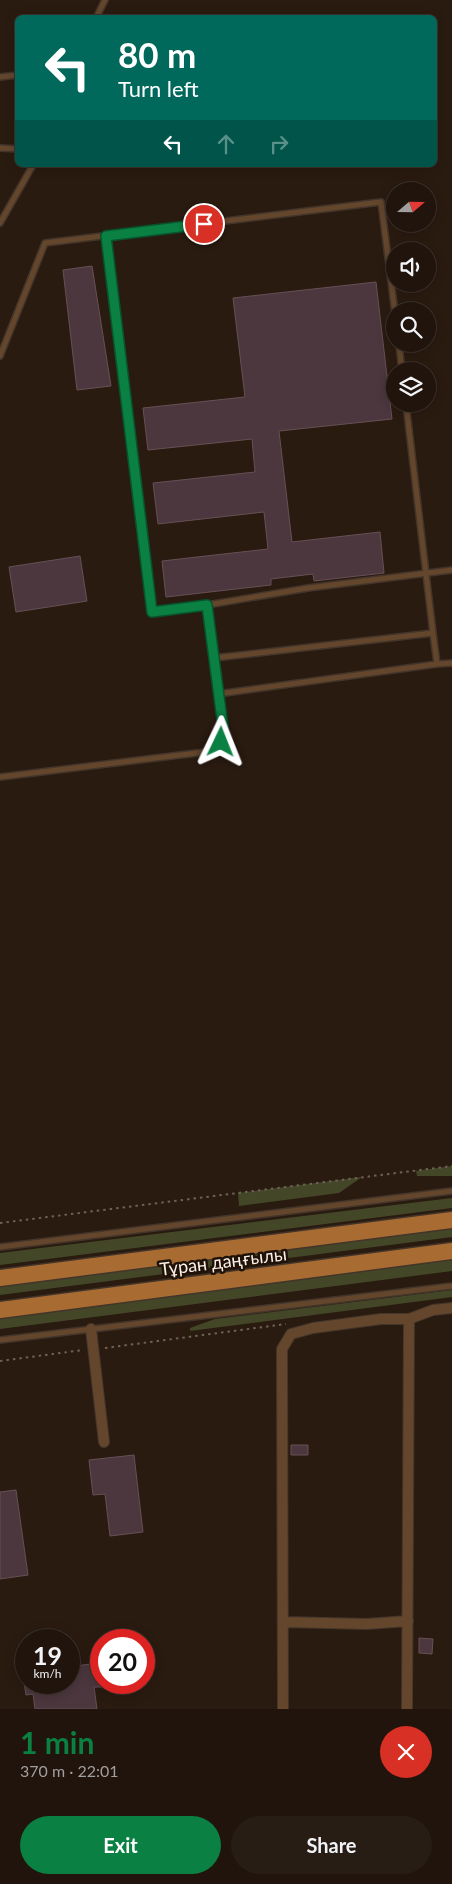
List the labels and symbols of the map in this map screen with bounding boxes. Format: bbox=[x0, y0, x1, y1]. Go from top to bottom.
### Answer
north arrow bbox=[386, 182, 436, 232]
pin bbox=[183, 203, 225, 245]
position arrow bbox=[194, 715, 246, 767]
street label: Тұран даңғылы bbox=[158, 1242, 288, 1280]
speed limit sign: 20 bbox=[90, 1629, 155, 1694]

